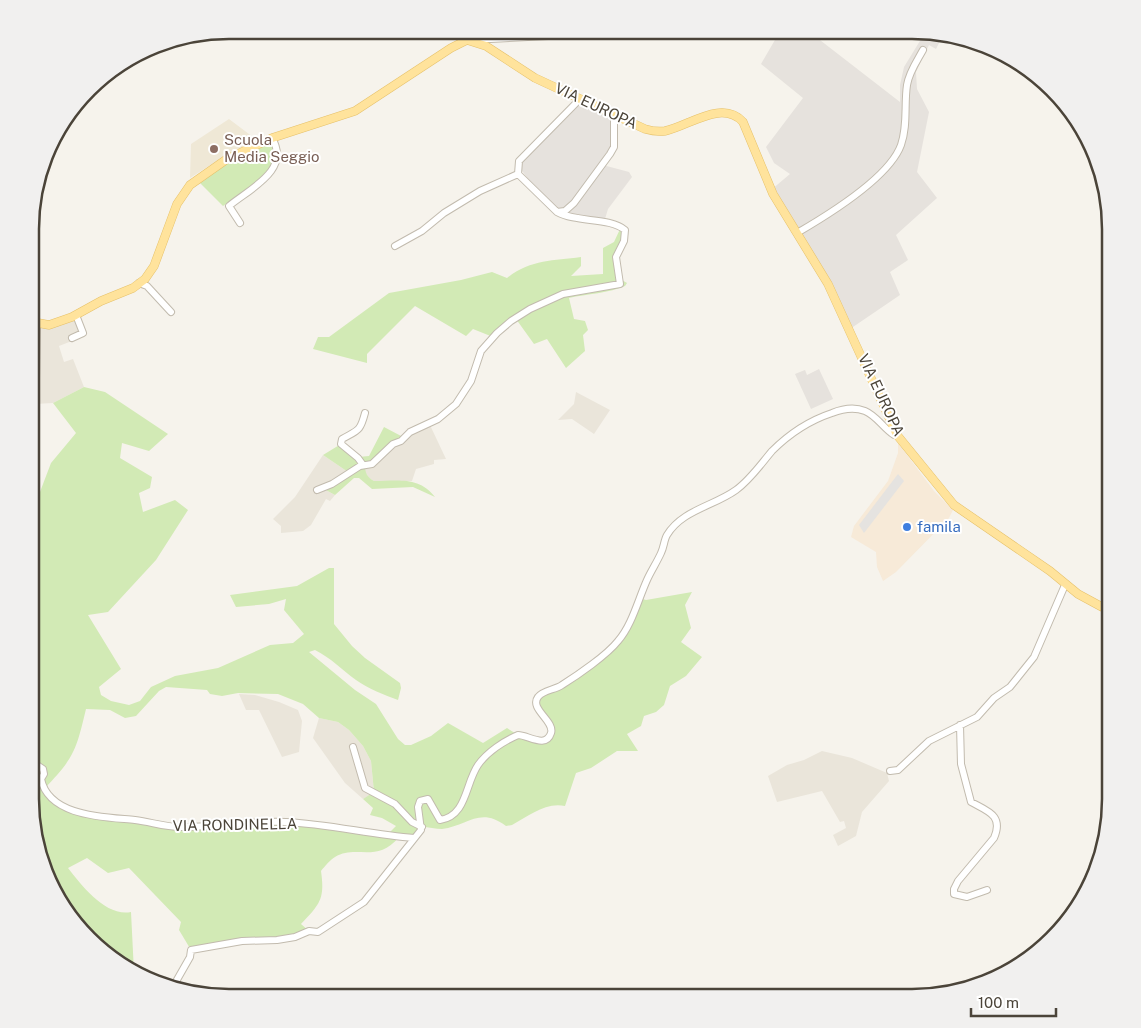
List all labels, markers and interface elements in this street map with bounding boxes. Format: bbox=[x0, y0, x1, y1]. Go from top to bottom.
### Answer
street label: VIA EUROPA bbox=[552, 79, 640, 132]
place label: Scuola Media Seggio bbox=[224, 131, 320, 165]
marker: Scuola Media Seggio bbox=[208, 143, 220, 155]
street label: VIA EUROPA bbox=[855, 351, 908, 439]
place label: famila bbox=[917, 518, 961, 535]
marker: famila bbox=[901, 521, 913, 533]
street label: VIA RONDINELLA bbox=[173, 815, 298, 834]
scale bar bbox=[971, 986, 1056, 1018]
text: 100 m bbox=[978, 994, 1019, 1011]

